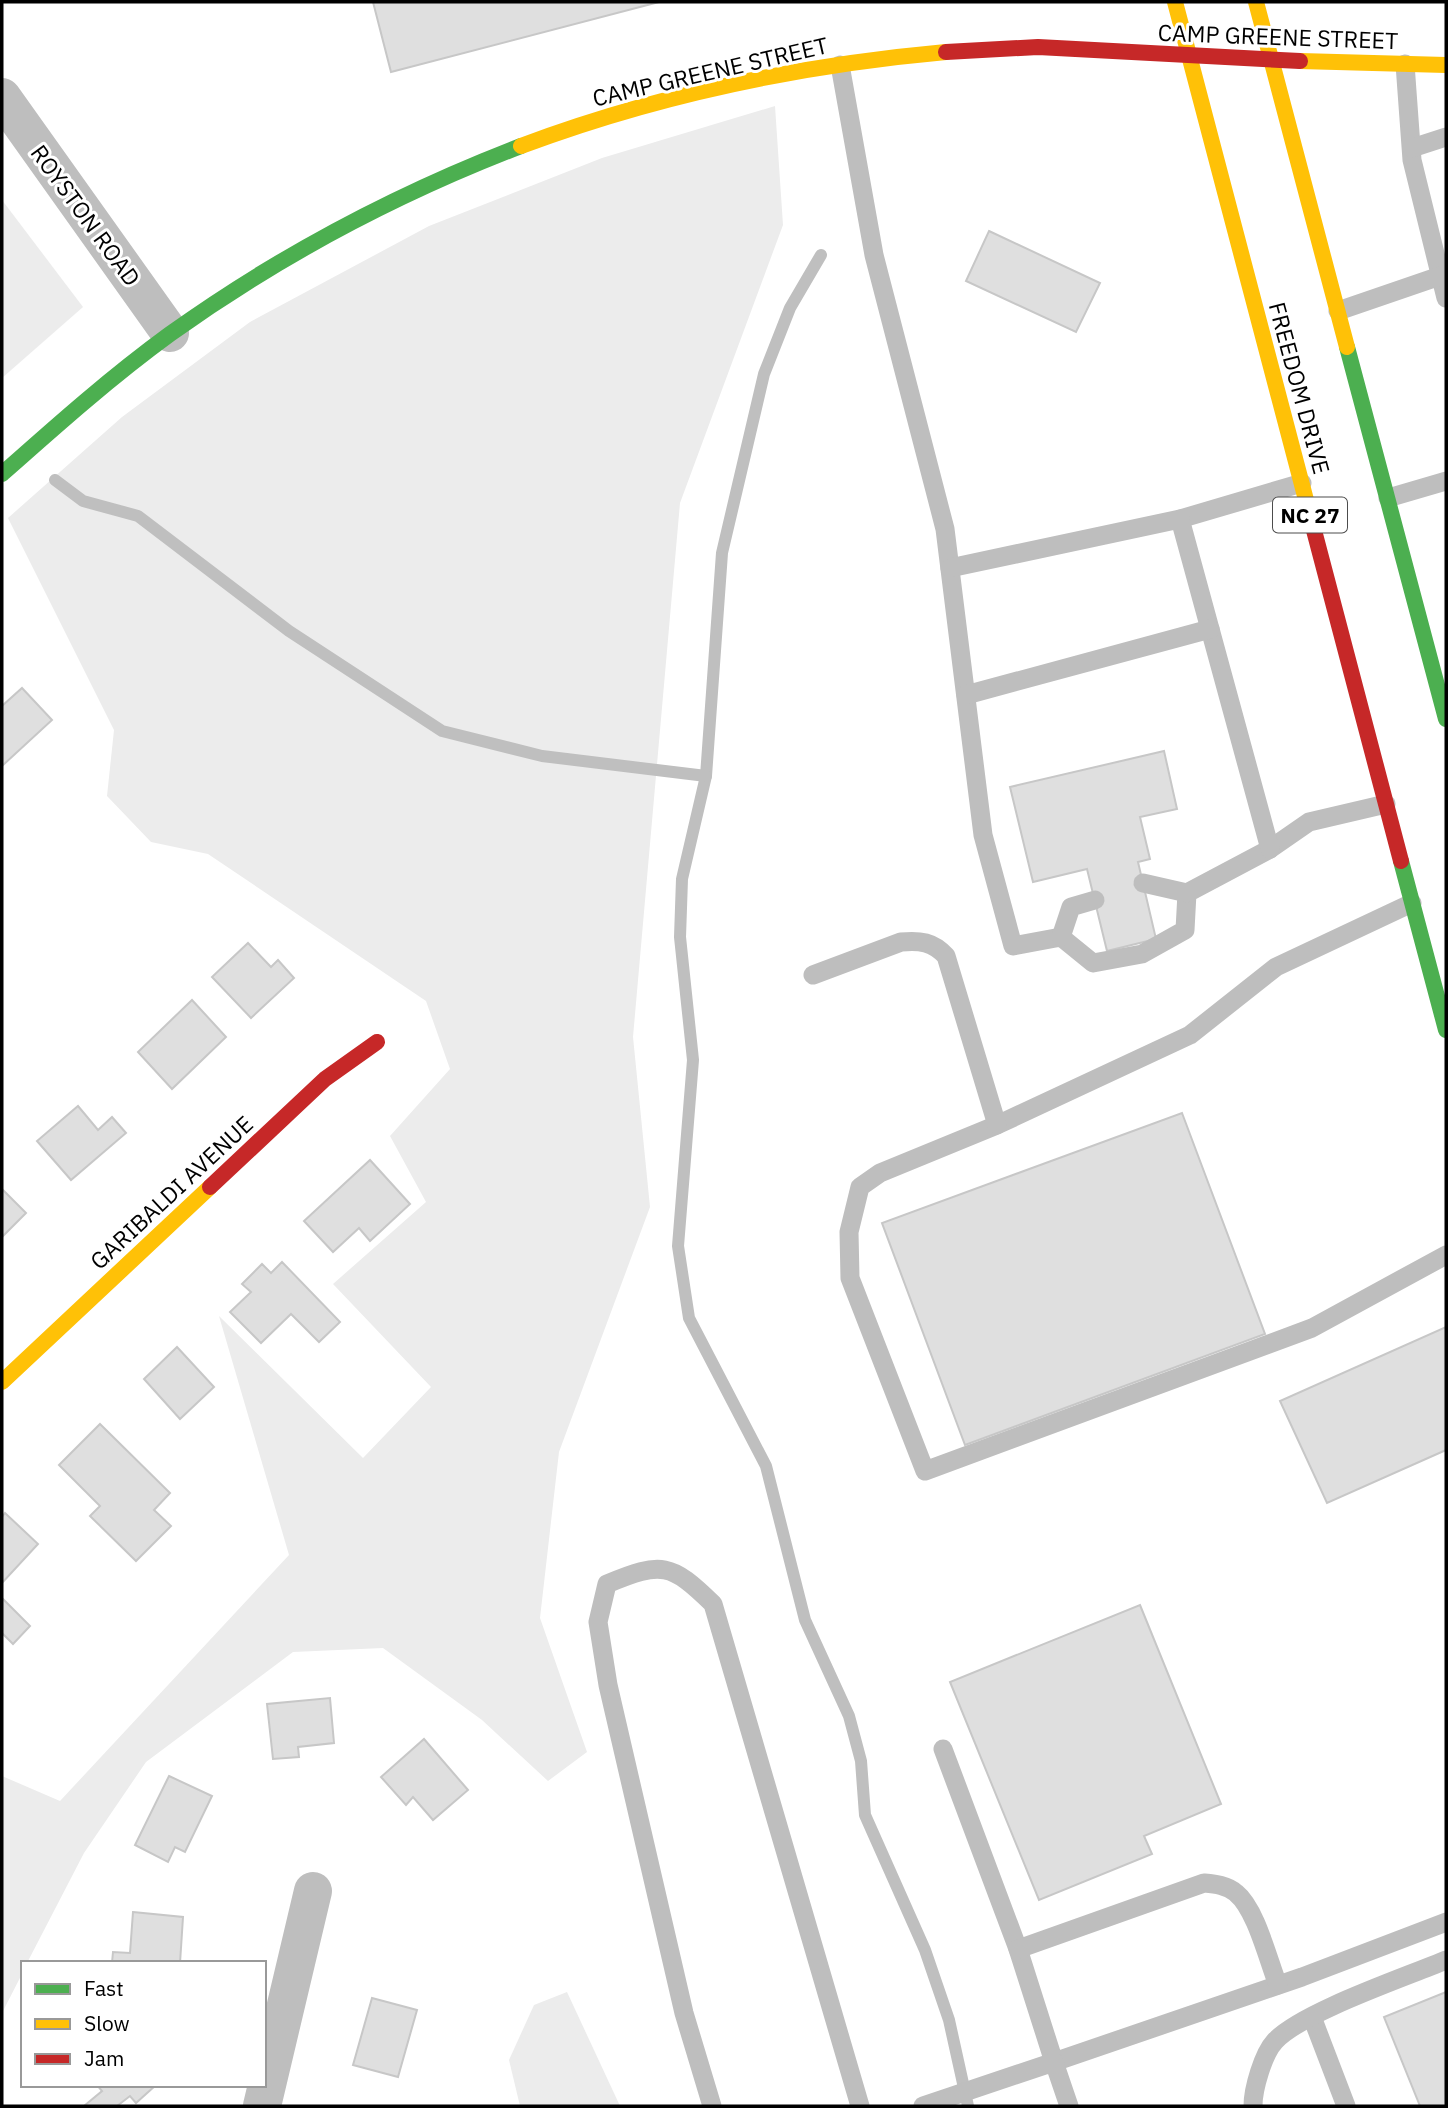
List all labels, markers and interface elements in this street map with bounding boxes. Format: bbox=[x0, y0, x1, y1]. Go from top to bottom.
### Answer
street label: CAMP GREENE STREET bbox=[1157, 17, 1399, 55]
street label: CAMP GREENE STREET bbox=[589, 29, 831, 113]
street label: ROYSTON ROAD bbox=[25, 138, 147, 292]
street label: FREEDOM DRIVE bbox=[1263, 299, 1337, 477]
road number: NC 27 bbox=[1273, 498, 1347, 532]
street label: GARIBALDI AVENUE bbox=[83, 1109, 259, 1275]
legend bbox=[21, 1961, 266, 2087]
text: Fast bbox=[84, 1974, 124, 2002]
text: Slow bbox=[84, 2009, 130, 2037]
text: Jam bbox=[84, 2044, 124, 2072]

